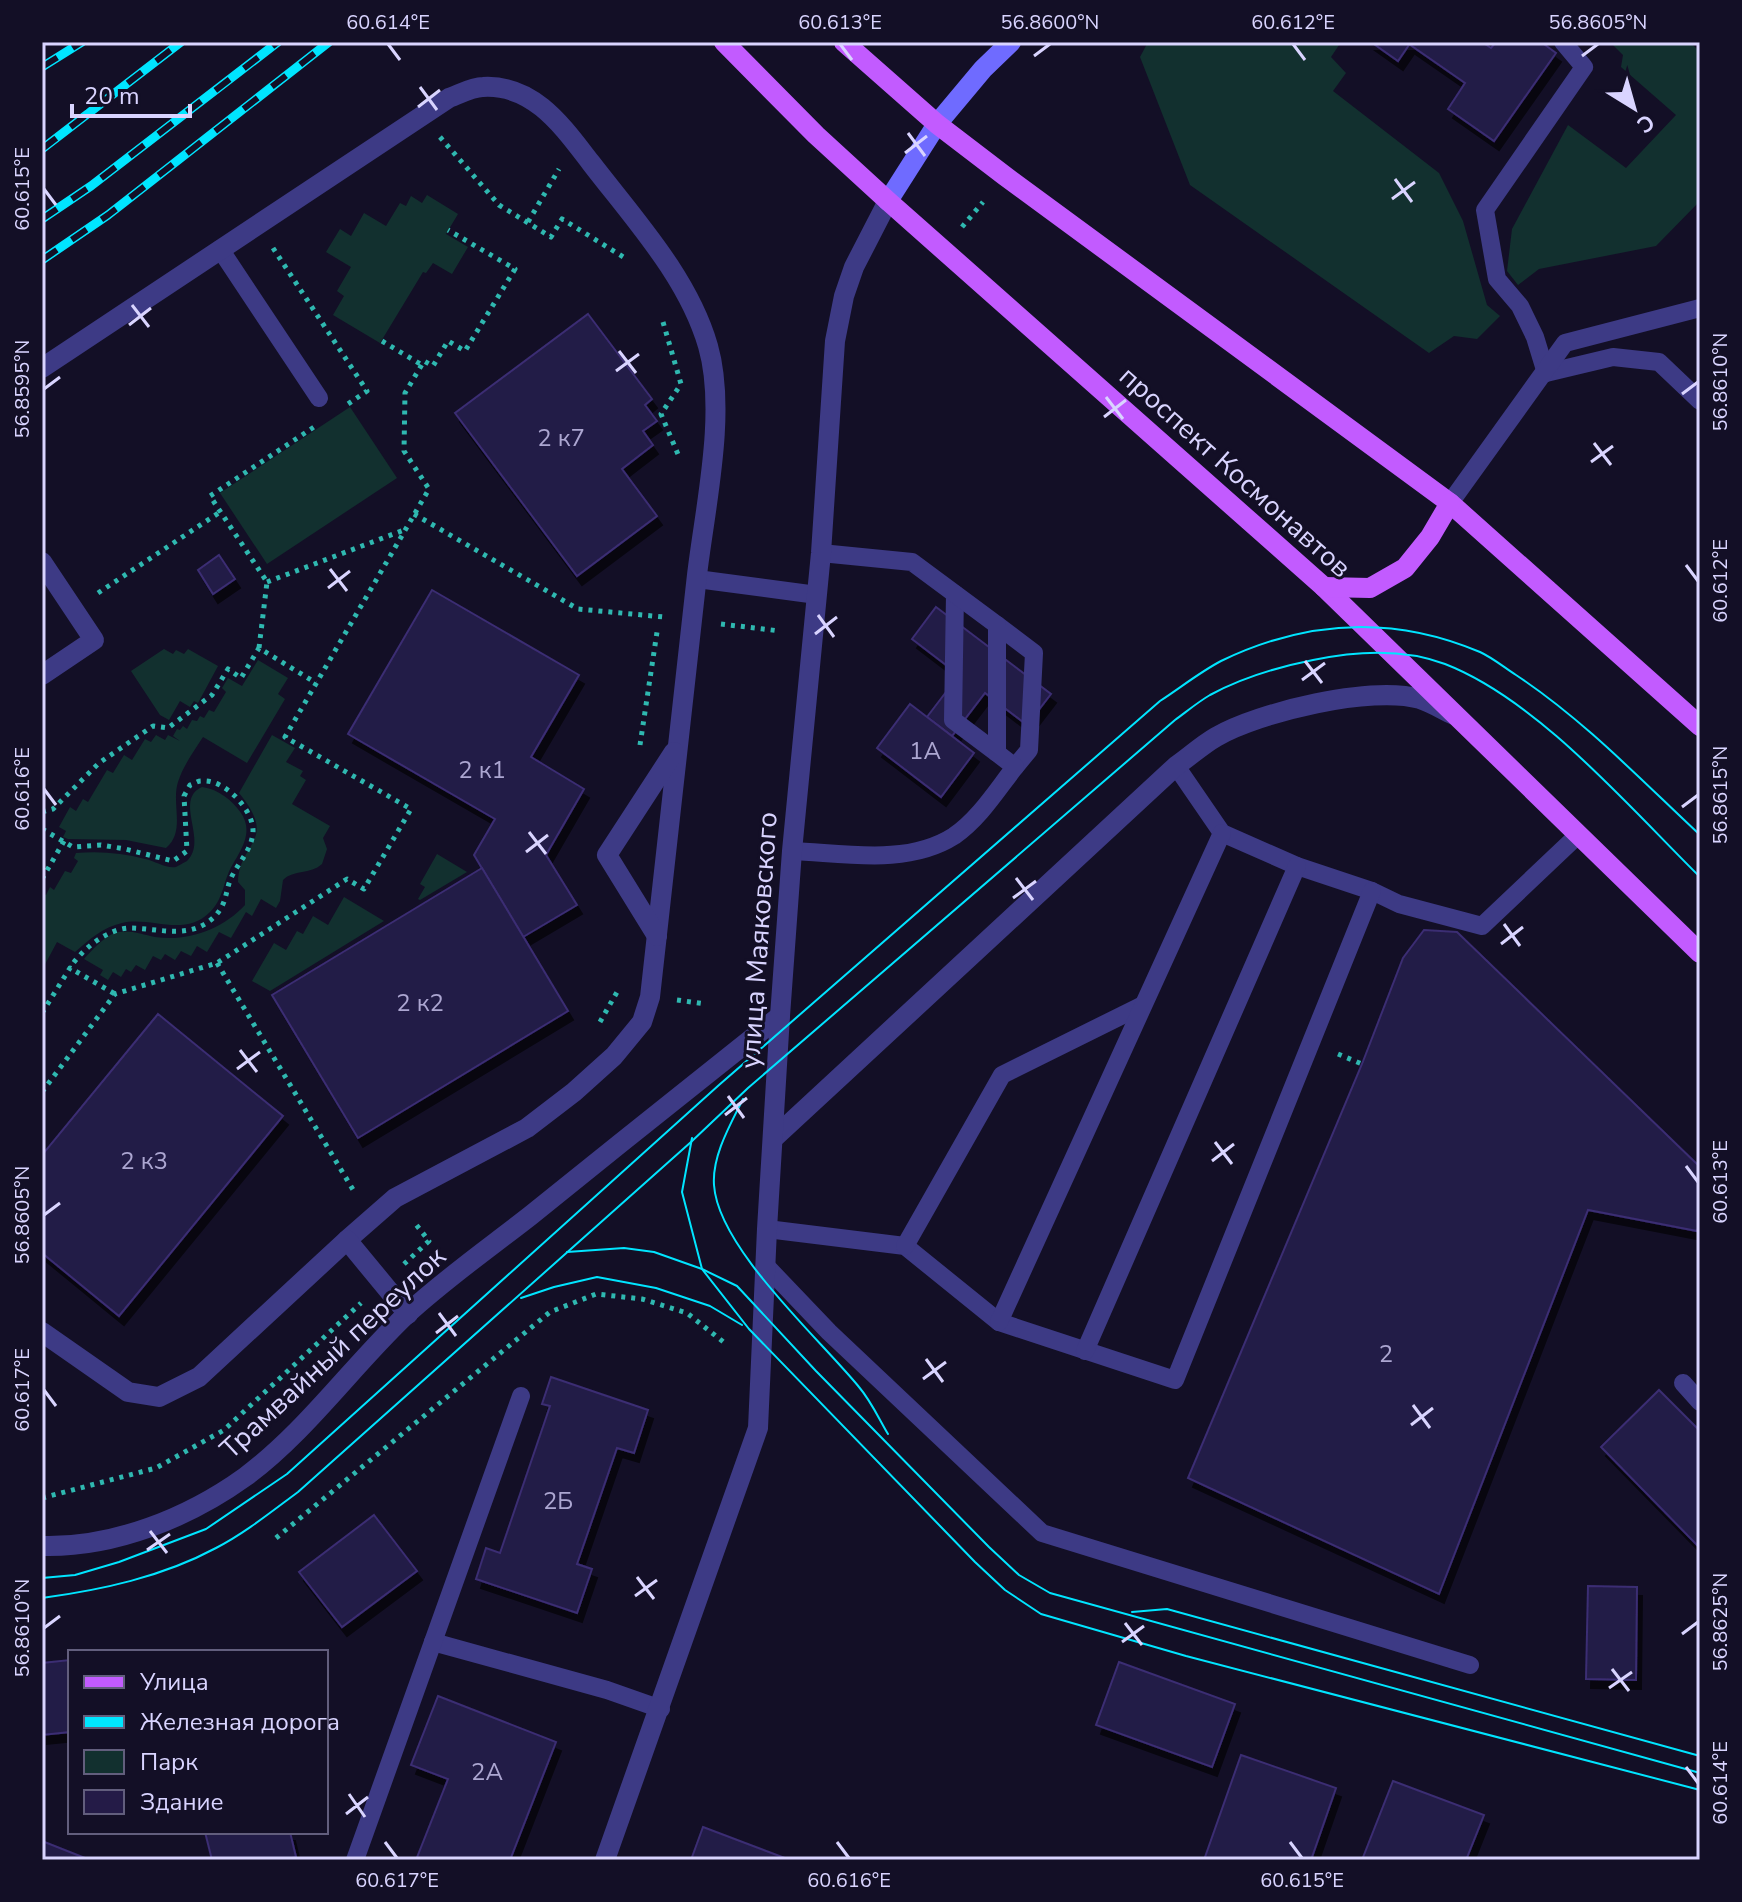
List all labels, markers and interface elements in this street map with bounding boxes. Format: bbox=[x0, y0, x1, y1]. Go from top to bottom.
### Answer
text: 60.614°E bbox=[346, 9, 430, 36]
text: 60.613°E bbox=[798, 9, 882, 36]
text: 56.8600°N bbox=[1001, 9, 1099, 36]
text: 60.612°E bbox=[1251, 9, 1335, 36]
text: 56.8605°N bbox=[1549, 9, 1647, 36]
scale bar bbox=[72, 68, 190, 118]
north arrow bbox=[1594, 68, 1674, 148]
text: 20 m bbox=[84, 80, 140, 112]
text: С bbox=[1630, 107, 1660, 140]
text: 60.615°E bbox=[9, 147, 36, 231]
text: 56.8610°N bbox=[1707, 333, 1734, 431]
text: 56.8595°N bbox=[9, 340, 36, 438]
street label: проспект Космонавтов bbox=[1111, 358, 1359, 586]
house number: 2 к7 bbox=[537, 422, 585, 454]
text: 60.612°E bbox=[1707, 539, 1734, 623]
house number: 1А bbox=[909, 735, 941, 767]
text: 56.8615°N bbox=[1707, 746, 1734, 844]
text: 60.616°E bbox=[9, 747, 36, 831]
house number: 2 к1 bbox=[458, 754, 506, 786]
street label: улица Маяковского bbox=[731, 810, 787, 1070]
house number: 2 к2 bbox=[396, 987, 444, 1019]
text: 60.613°E bbox=[1707, 1140, 1734, 1224]
house number: 2 к3 bbox=[120, 1145, 168, 1177]
text: 56.8605°N bbox=[9, 1166, 36, 1264]
street label: Трамвайный переулок bbox=[212, 1238, 454, 1468]
house number: 2 bbox=[1379, 1338, 1393, 1370]
text: 60.617°E bbox=[9, 1348, 36, 1432]
house number: 2Б bbox=[543, 1485, 573, 1517]
text: 56.8625°N bbox=[1707, 1573, 1734, 1671]
text: 56.8610°N bbox=[9, 1579, 36, 1677]
legend bbox=[68, 1650, 328, 1834]
text: Улица bbox=[139, 1666, 209, 1698]
text: Железная дорога bbox=[140, 1706, 340, 1738]
text: 60.614°E bbox=[1707, 1741, 1734, 1825]
text: Парк bbox=[140, 1746, 198, 1778]
house number: 2А bbox=[471, 1756, 503, 1788]
text: Здание bbox=[140, 1786, 224, 1818]
text: 60.617°E bbox=[355, 1867, 439, 1894]
text: 60.616°E bbox=[807, 1867, 891, 1894]
text: 60.615°E bbox=[1260, 1867, 1344, 1894]

